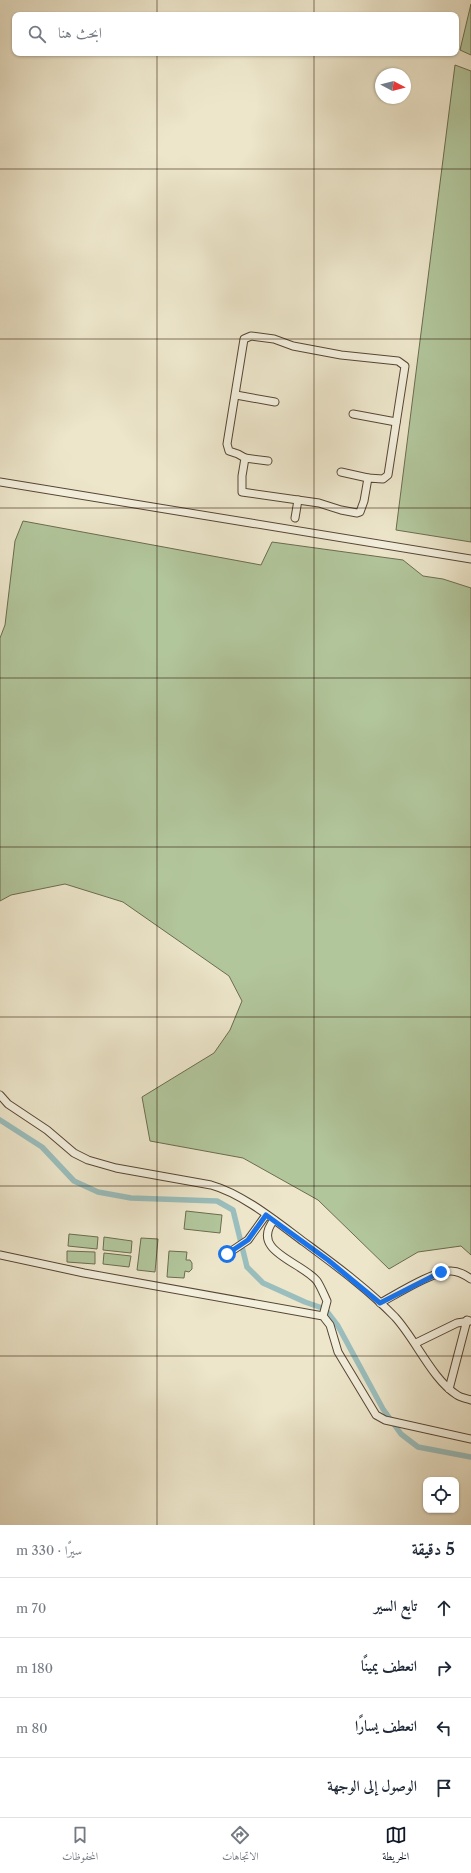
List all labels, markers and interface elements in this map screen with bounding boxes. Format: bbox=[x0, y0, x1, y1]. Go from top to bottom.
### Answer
search box bbox=[12, 12, 459, 56]
icon: search bbox=[26, 23, 48, 45]
text: ابحث هنا bbox=[58, 23, 102, 42]
north arrow bbox=[375, 68, 411, 104]
route start bbox=[218, 1245, 236, 1263]
route end bbox=[432, 1263, 450, 1281]
map controls bbox=[423, 1477, 459, 1513]
button: locate bbox=[423, 1477, 459, 1513]
text: 5 دقيقة bbox=[412, 1539, 455, 1559]
text: سيرًا · 330 m bbox=[16, 1542, 82, 1558]
text: تابع السير bbox=[374, 1596, 417, 1615]
icon: ahead bbox=[433, 1597, 455, 1619]
text: 70 m bbox=[16, 1600, 46, 1616]
text: انعطف يمينًا bbox=[361, 1656, 417, 1675]
icon: right bbox=[433, 1657, 455, 1679]
text: 180 m bbox=[16, 1660, 53, 1676]
text: انعطف يسارًا bbox=[355, 1716, 417, 1735]
icon: left bbox=[433, 1717, 455, 1739]
text: 80 m bbox=[16, 1720, 48, 1736]
text: الوصول إلى الوجهة bbox=[327, 1776, 417, 1795]
icon: arrive bbox=[433, 1777, 455, 1799]
tab: المحفوظات bbox=[62, 1824, 98, 1867]
tab: الاتجاهات bbox=[222, 1824, 259, 1867]
tab: الخريطة bbox=[382, 1824, 409, 1867]

